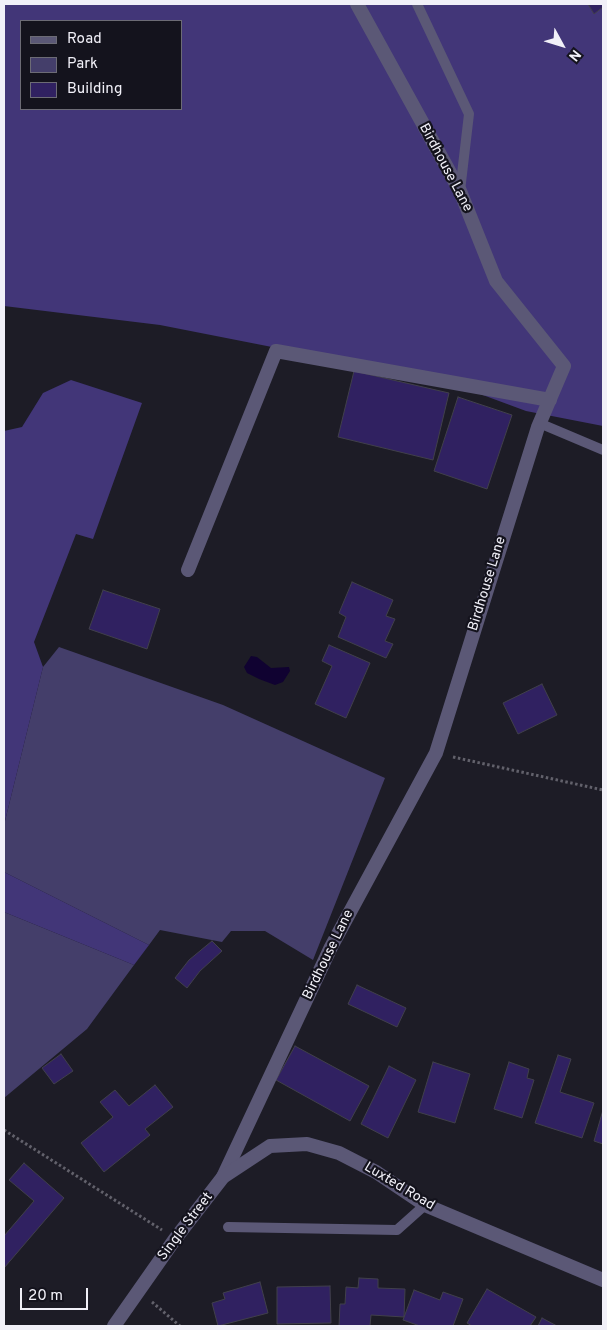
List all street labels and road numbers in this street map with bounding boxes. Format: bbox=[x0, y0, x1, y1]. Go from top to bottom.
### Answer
street label: Birdhouse Lane bbox=[415, 121, 475, 215]
street label: Birdhouse Lane bbox=[466, 535, 510, 633]
street label: Birdhouse Lane bbox=[300, 907, 358, 1003]
street label: Luxted Road bbox=[361, 1159, 437, 1215]
street label: Single Street bbox=[155, 1190, 217, 1264]

